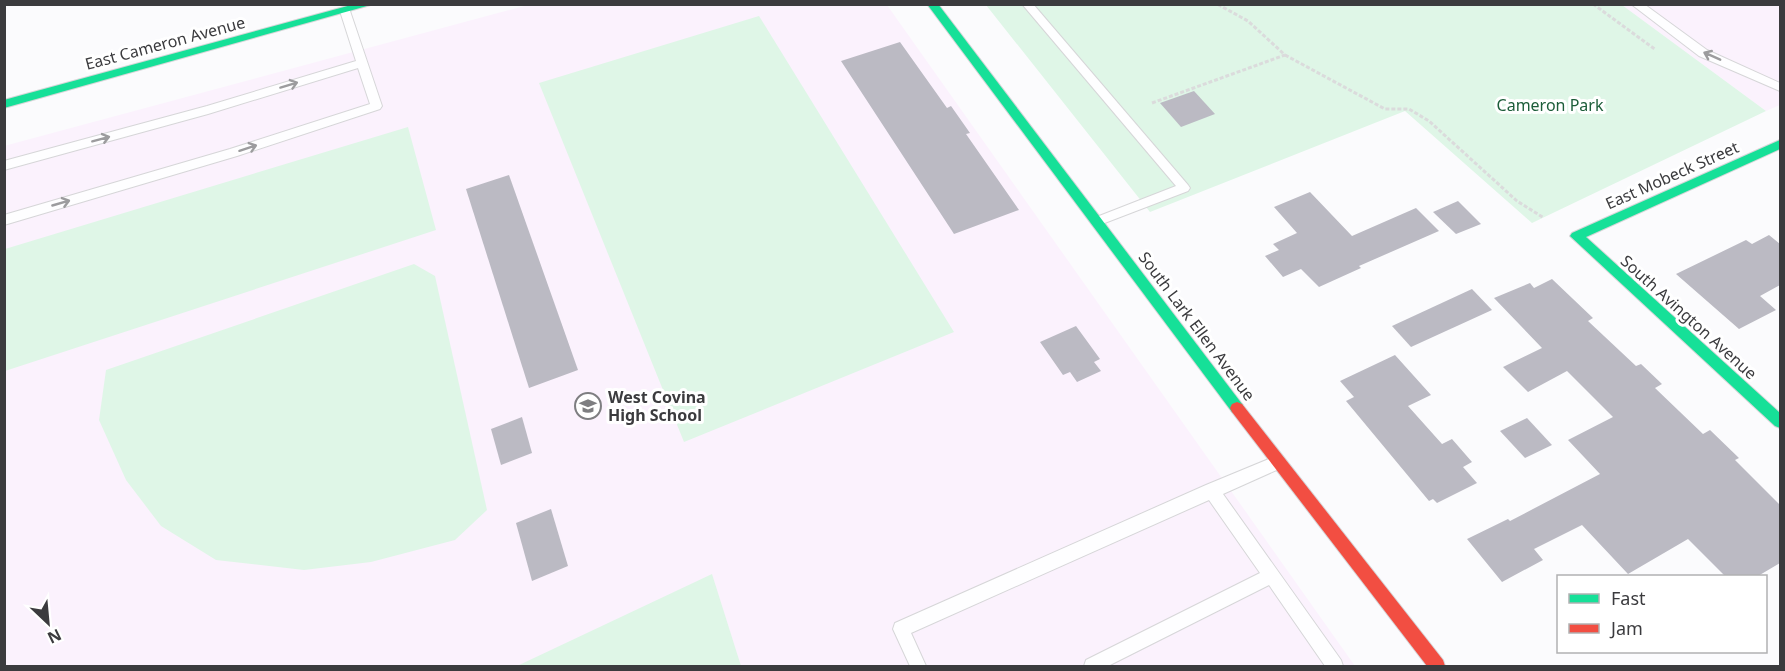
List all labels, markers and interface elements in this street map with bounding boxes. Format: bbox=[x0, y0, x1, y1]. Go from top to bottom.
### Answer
street label: East Cameron Avenue bbox=[83, 11, 247, 75]
one-way arrow bbox=[1703, 50, 1721, 62]
one-way arrow bbox=[279, 79, 298, 90]
park label: Cameron Park bbox=[1497, 94, 1604, 116]
one-way arrow bbox=[92, 133, 111, 144]
street label: East Mobeck Street bbox=[1602, 136, 1742, 214]
one-way arrow bbox=[238, 142, 257, 153]
one-way arrow bbox=[51, 197, 70, 208]
street label: South Lark Ellen Avenue bbox=[1134, 247, 1260, 405]
street label: South Avington Avenue bbox=[1616, 250, 1762, 384]
place label: West Covina High School bbox=[608, 386, 706, 426]
school or university icon: West Covina High School bbox=[573, 391, 603, 421]
legend bbox=[1557, 575, 1767, 653]
text: Fast bbox=[1611, 586, 1646, 610]
north arrow bbox=[18, 593, 78, 653]
text: Jam bbox=[1609, 616, 1643, 640]
text: N bbox=[44, 624, 65, 649]

